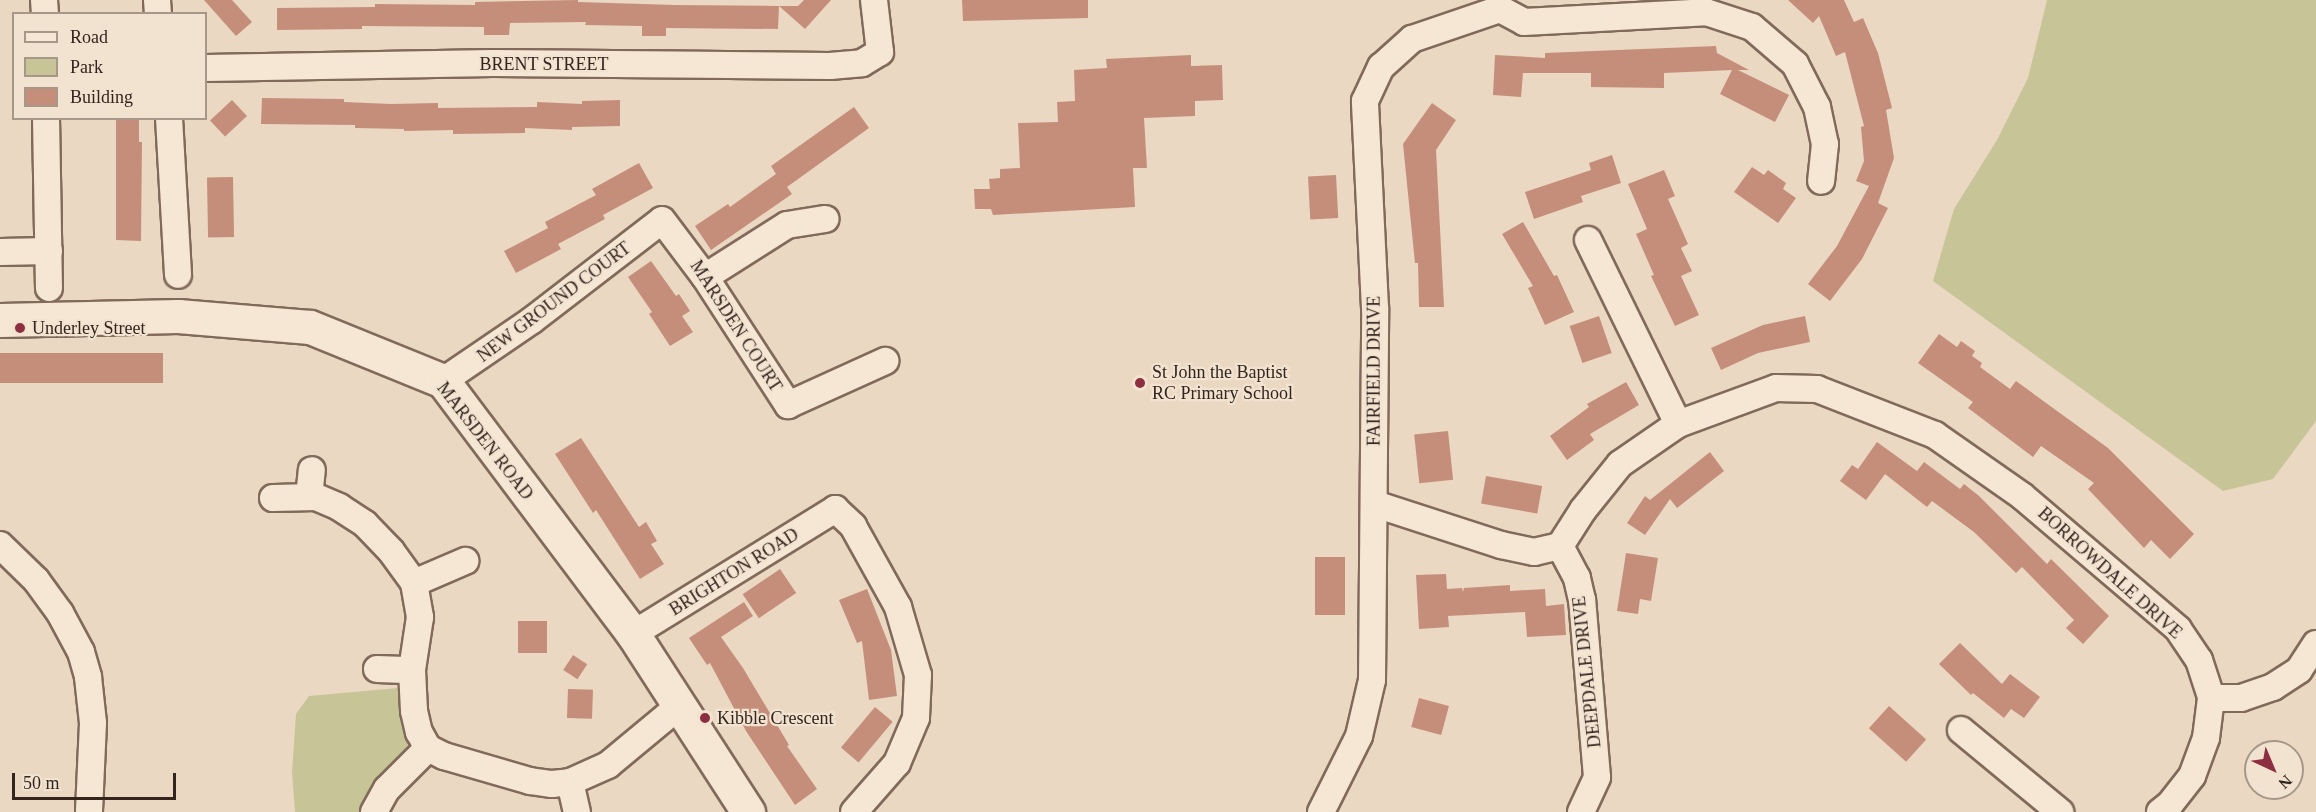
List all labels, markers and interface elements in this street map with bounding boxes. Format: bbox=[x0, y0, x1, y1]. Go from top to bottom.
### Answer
legend bbox=[12, 12, 207, 120]
text: Road bbox=[70, 27, 108, 47]
street label: BRENT STREET bbox=[479, 53, 609, 75]
text: Park bbox=[70, 57, 103, 77]
text: Building bbox=[70, 87, 133, 107]
street label: NEW GROUND COURT bbox=[473, 237, 635, 367]
street label: MARSDEN COURT bbox=[685, 256, 787, 396]
street label: FAIRFIELD DRIVE bbox=[1363, 296, 1385, 446]
place label: Underley Street bbox=[32, 317, 145, 339]
marker: Underley Street bbox=[13, 321, 27, 335]
place label: St John the Baptist RC Primary School bbox=[1152, 362, 1293, 404]
marker: St John the Baptist RC Primary School bbox=[1133, 376, 1147, 390]
street label: MARSDEN ROAD bbox=[432, 378, 538, 504]
street label: BORROWDALE DRIVE bbox=[2033, 503, 2187, 643]
street label: BRIGHTON ROAD bbox=[665, 524, 803, 620]
street label: DEEPDALE DRIVE bbox=[1568, 595, 1606, 749]
place label: Kibble Crescent bbox=[717, 707, 833, 729]
marker: Kibble Crescent bbox=[698, 711, 712, 725]
north arrow bbox=[2244, 740, 2304, 800]
scale bar bbox=[15, 761, 178, 799]
text: N bbox=[2275, 772, 2296, 792]
text: 50 m bbox=[23, 773, 60, 793]

